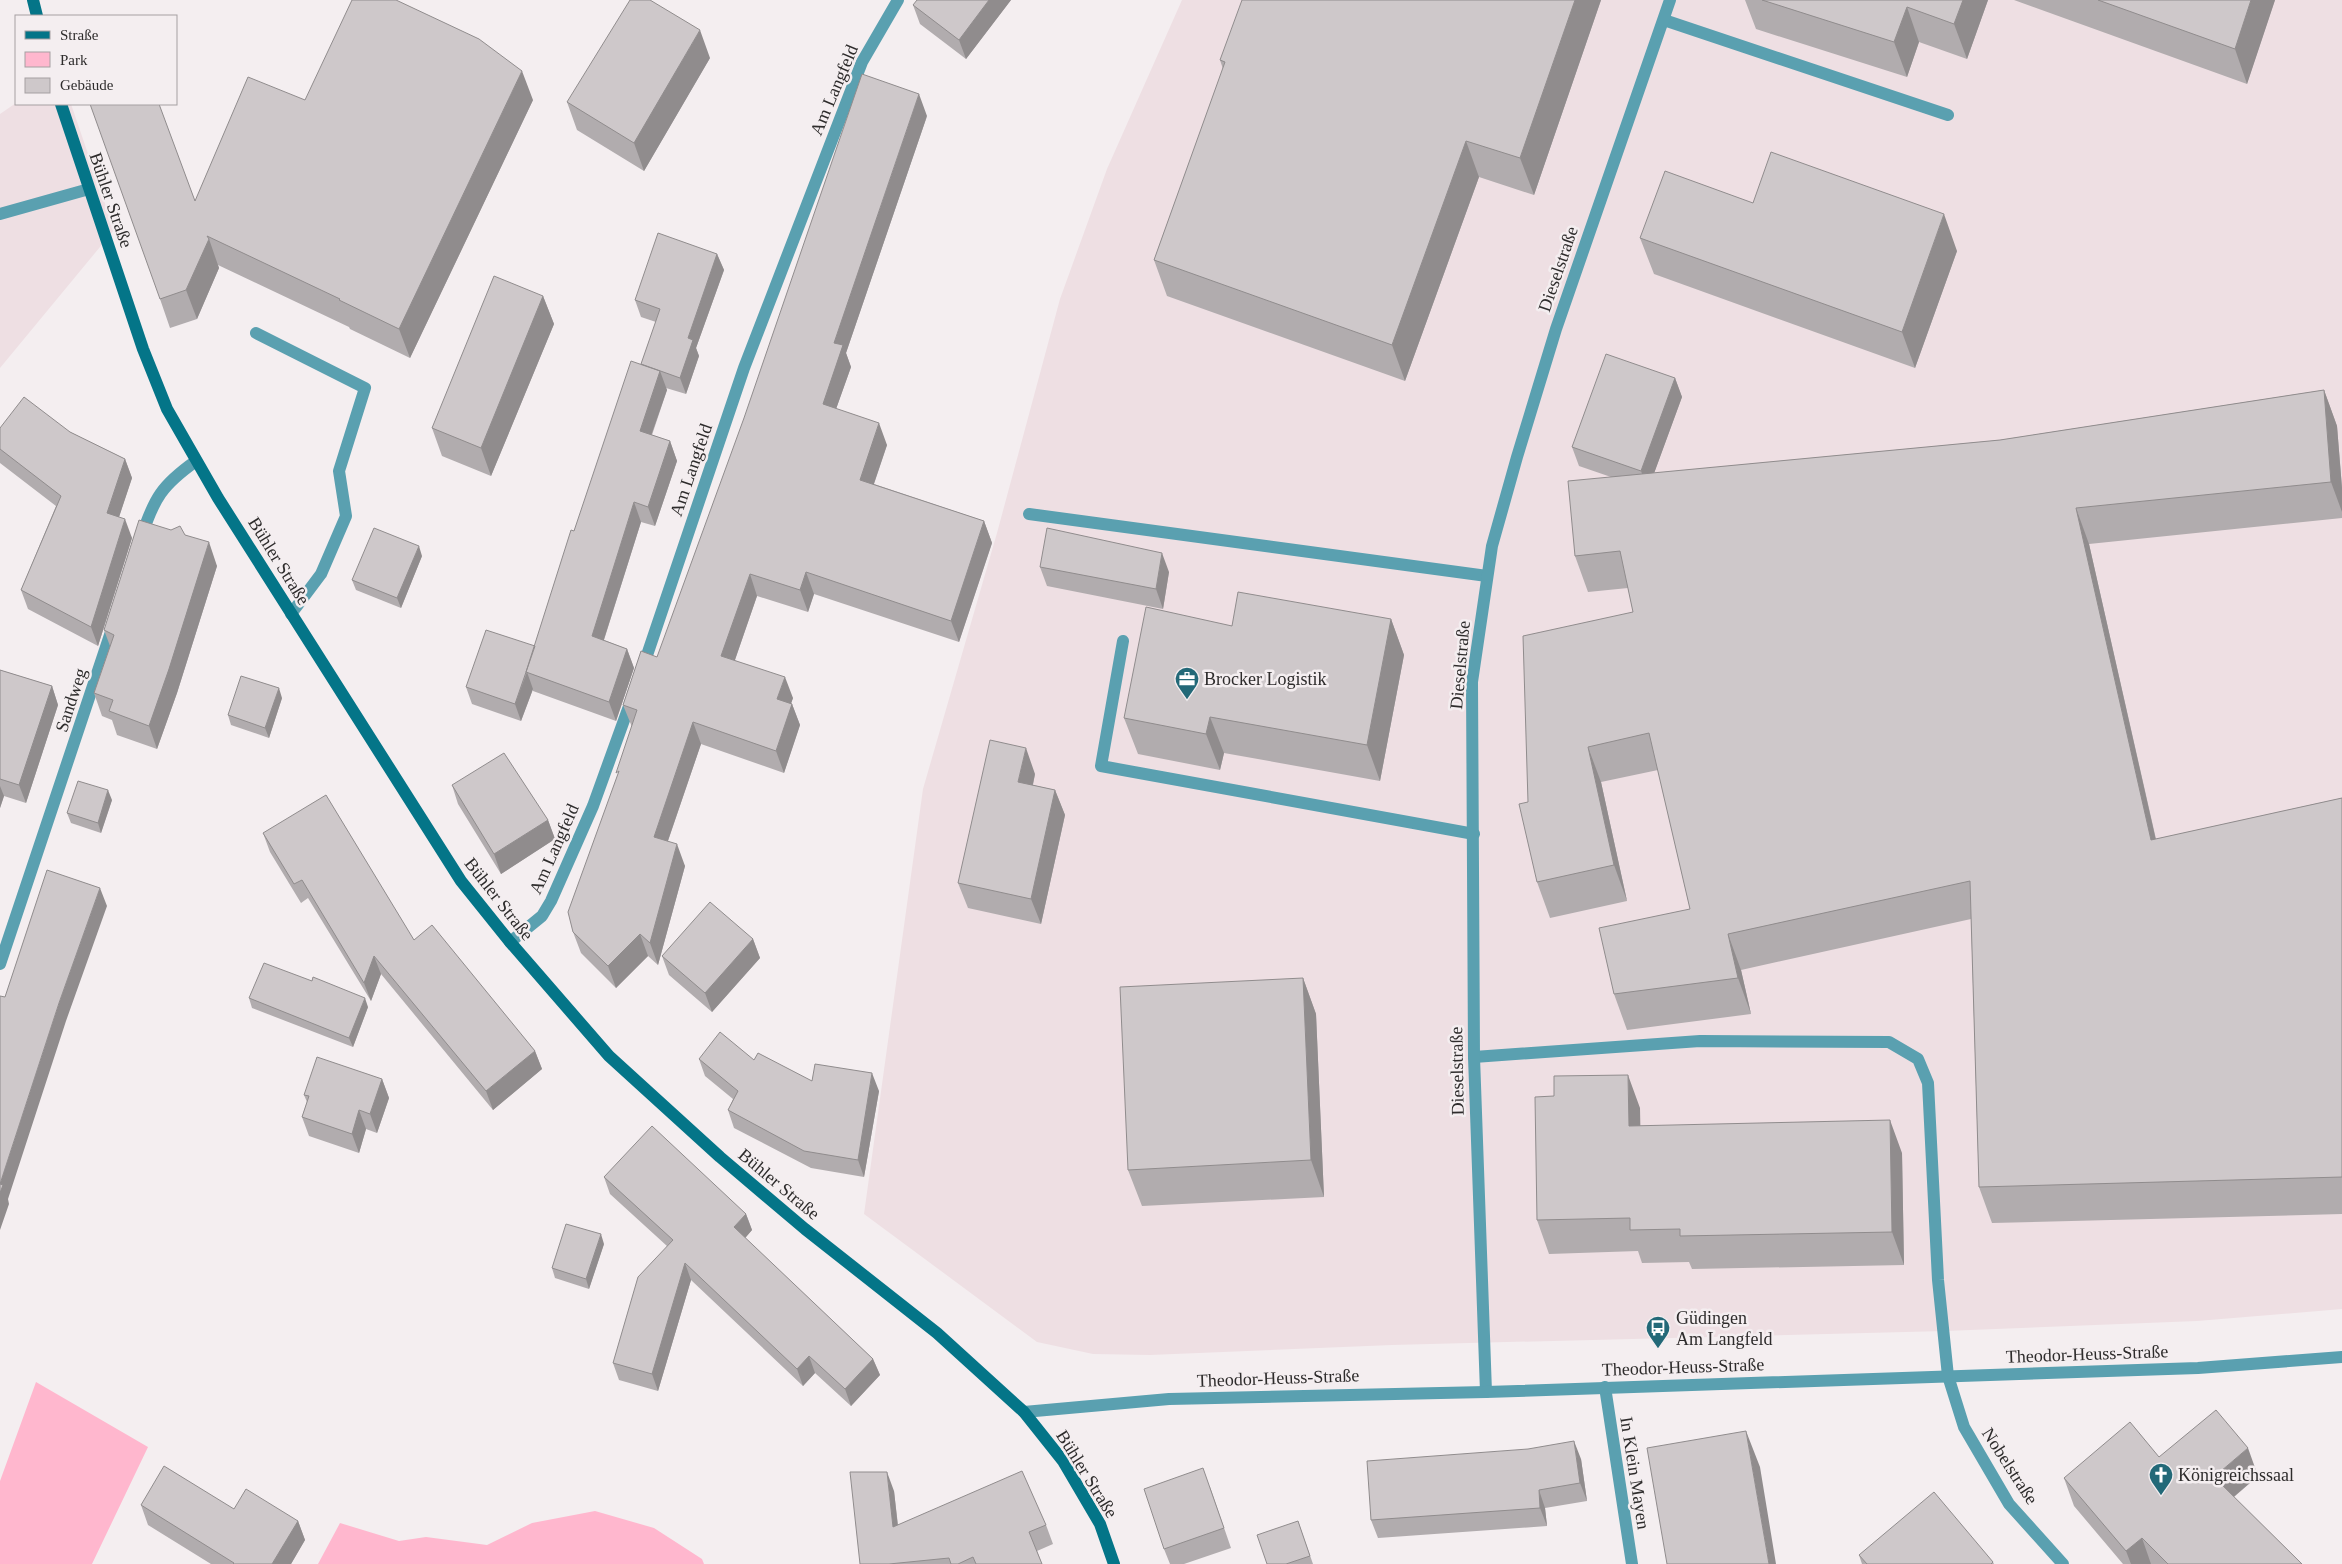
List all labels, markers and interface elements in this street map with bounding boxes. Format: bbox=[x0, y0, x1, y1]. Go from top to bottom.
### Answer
legend bbox=[15, 15, 178, 105]
text: Straße bbox=[60, 27, 99, 43]
street label: Am Langfeld bbox=[806, 42, 862, 138]
text: Park bbox=[60, 52, 88, 68]
text: Gebäude bbox=[60, 77, 114, 93]
street label: Bühler Straße bbox=[85, 150, 137, 250]
street label: Dieselstraße bbox=[1534, 224, 1582, 314]
street label: Am Langfeld bbox=[666, 421, 716, 519]
street label: Bühler Straße bbox=[244, 514, 314, 608]
street label: Dieselstraße bbox=[1446, 620, 1474, 710]
street label: Sandweg bbox=[51, 666, 91, 734]
office icon: Brocker Logistik bbox=[1174, 666, 1200, 700]
place label: Brocker Logistik bbox=[1204, 669, 1326, 689]
street label: Am Langfeld bbox=[525, 801, 583, 897]
street label: Bühler Straße bbox=[460, 854, 538, 944]
street label: Dieselstraße bbox=[1446, 1026, 1468, 1116]
street label: Bühler Straße bbox=[734, 1144, 824, 1224]
place label: Güdingen Am Langfeld bbox=[1676, 1308, 1772, 1349]
bus stop icon: Güdingen Am Langfeld bbox=[1645, 1315, 1671, 1349]
street label: Theodor-Heuss-Straße bbox=[2005, 1341, 2169, 1367]
street label: Theodor-Heuss-Straße bbox=[1601, 1354, 1765, 1380]
street label: Theodor-Heuss-Straße bbox=[1196, 1365, 1360, 1391]
street label: In Klein Mayen bbox=[1616, 1415, 1654, 1531]
street label: Nobelstraße bbox=[1978, 1424, 2042, 1508]
street label: Bühler Straße bbox=[1052, 1427, 1122, 1521]
church icon: Königreichssaal bbox=[2148, 1462, 2174, 1496]
place label: Königreichssaal bbox=[2178, 1465, 2294, 1485]

